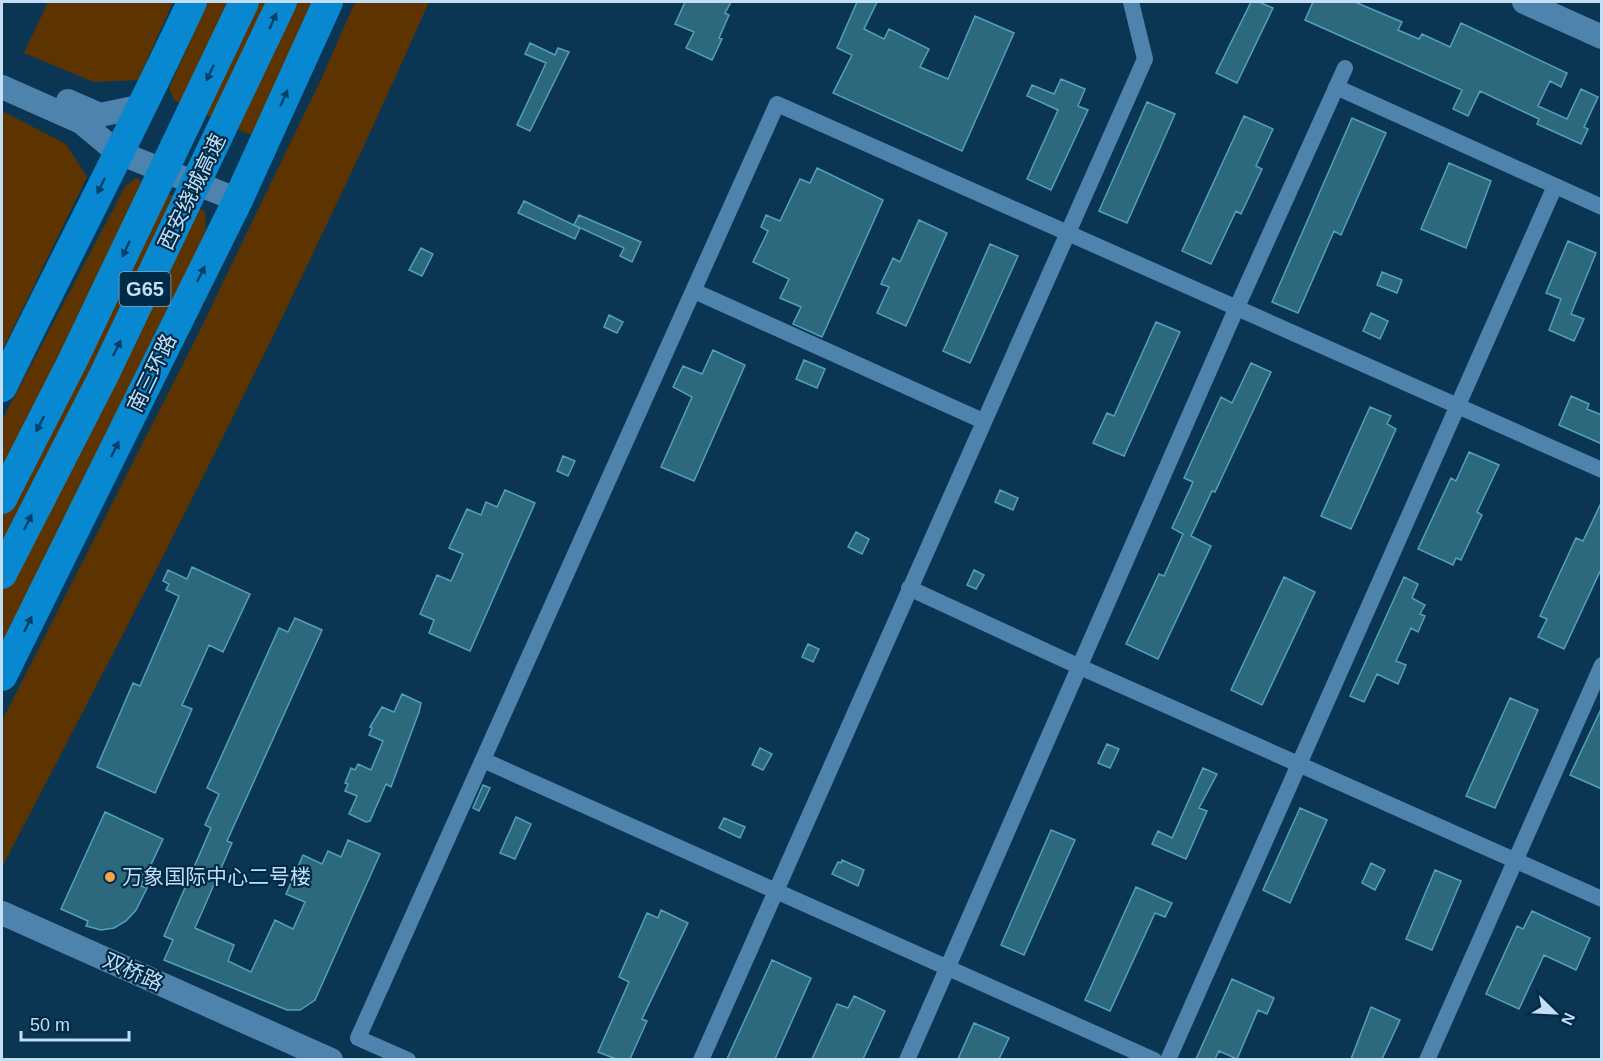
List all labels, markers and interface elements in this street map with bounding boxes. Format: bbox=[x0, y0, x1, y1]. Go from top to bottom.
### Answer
one-way arrow bbox=[268, 11, 278, 29]
one-way arrow bbox=[205, 65, 215, 82]
one-way arrow bbox=[279, 88, 289, 106]
street label: 西安绕城高速 bbox=[154, 130, 230, 253]
one-way arrow bbox=[96, 177, 106, 194]
one-way arrow bbox=[122, 241, 131, 258]
one-way arrow bbox=[196, 265, 206, 283]
road number: G65 bbox=[120, 272, 170, 306]
street label: 南三环路 bbox=[123, 330, 180, 416]
one-way arrow bbox=[112, 340, 121, 357]
one-way arrow bbox=[35, 416, 45, 433]
one-way arrow bbox=[110, 440, 119, 457]
one-way arrow bbox=[23, 513, 33, 530]
one-way arrow bbox=[24, 615, 33, 632]
place label: 万象国际中心二号楼 bbox=[122, 865, 311, 888]
marker: 万象国际中心二号楼 bbox=[103, 870, 117, 884]
street label: 双桥路 bbox=[100, 948, 167, 995]
north arrow bbox=[1525, 983, 1585, 1043]
scale bar bbox=[21, 1004, 129, 1042]
text: N bbox=[1558, 1010, 1578, 1028]
text: 50 m bbox=[30, 1015, 70, 1035]

